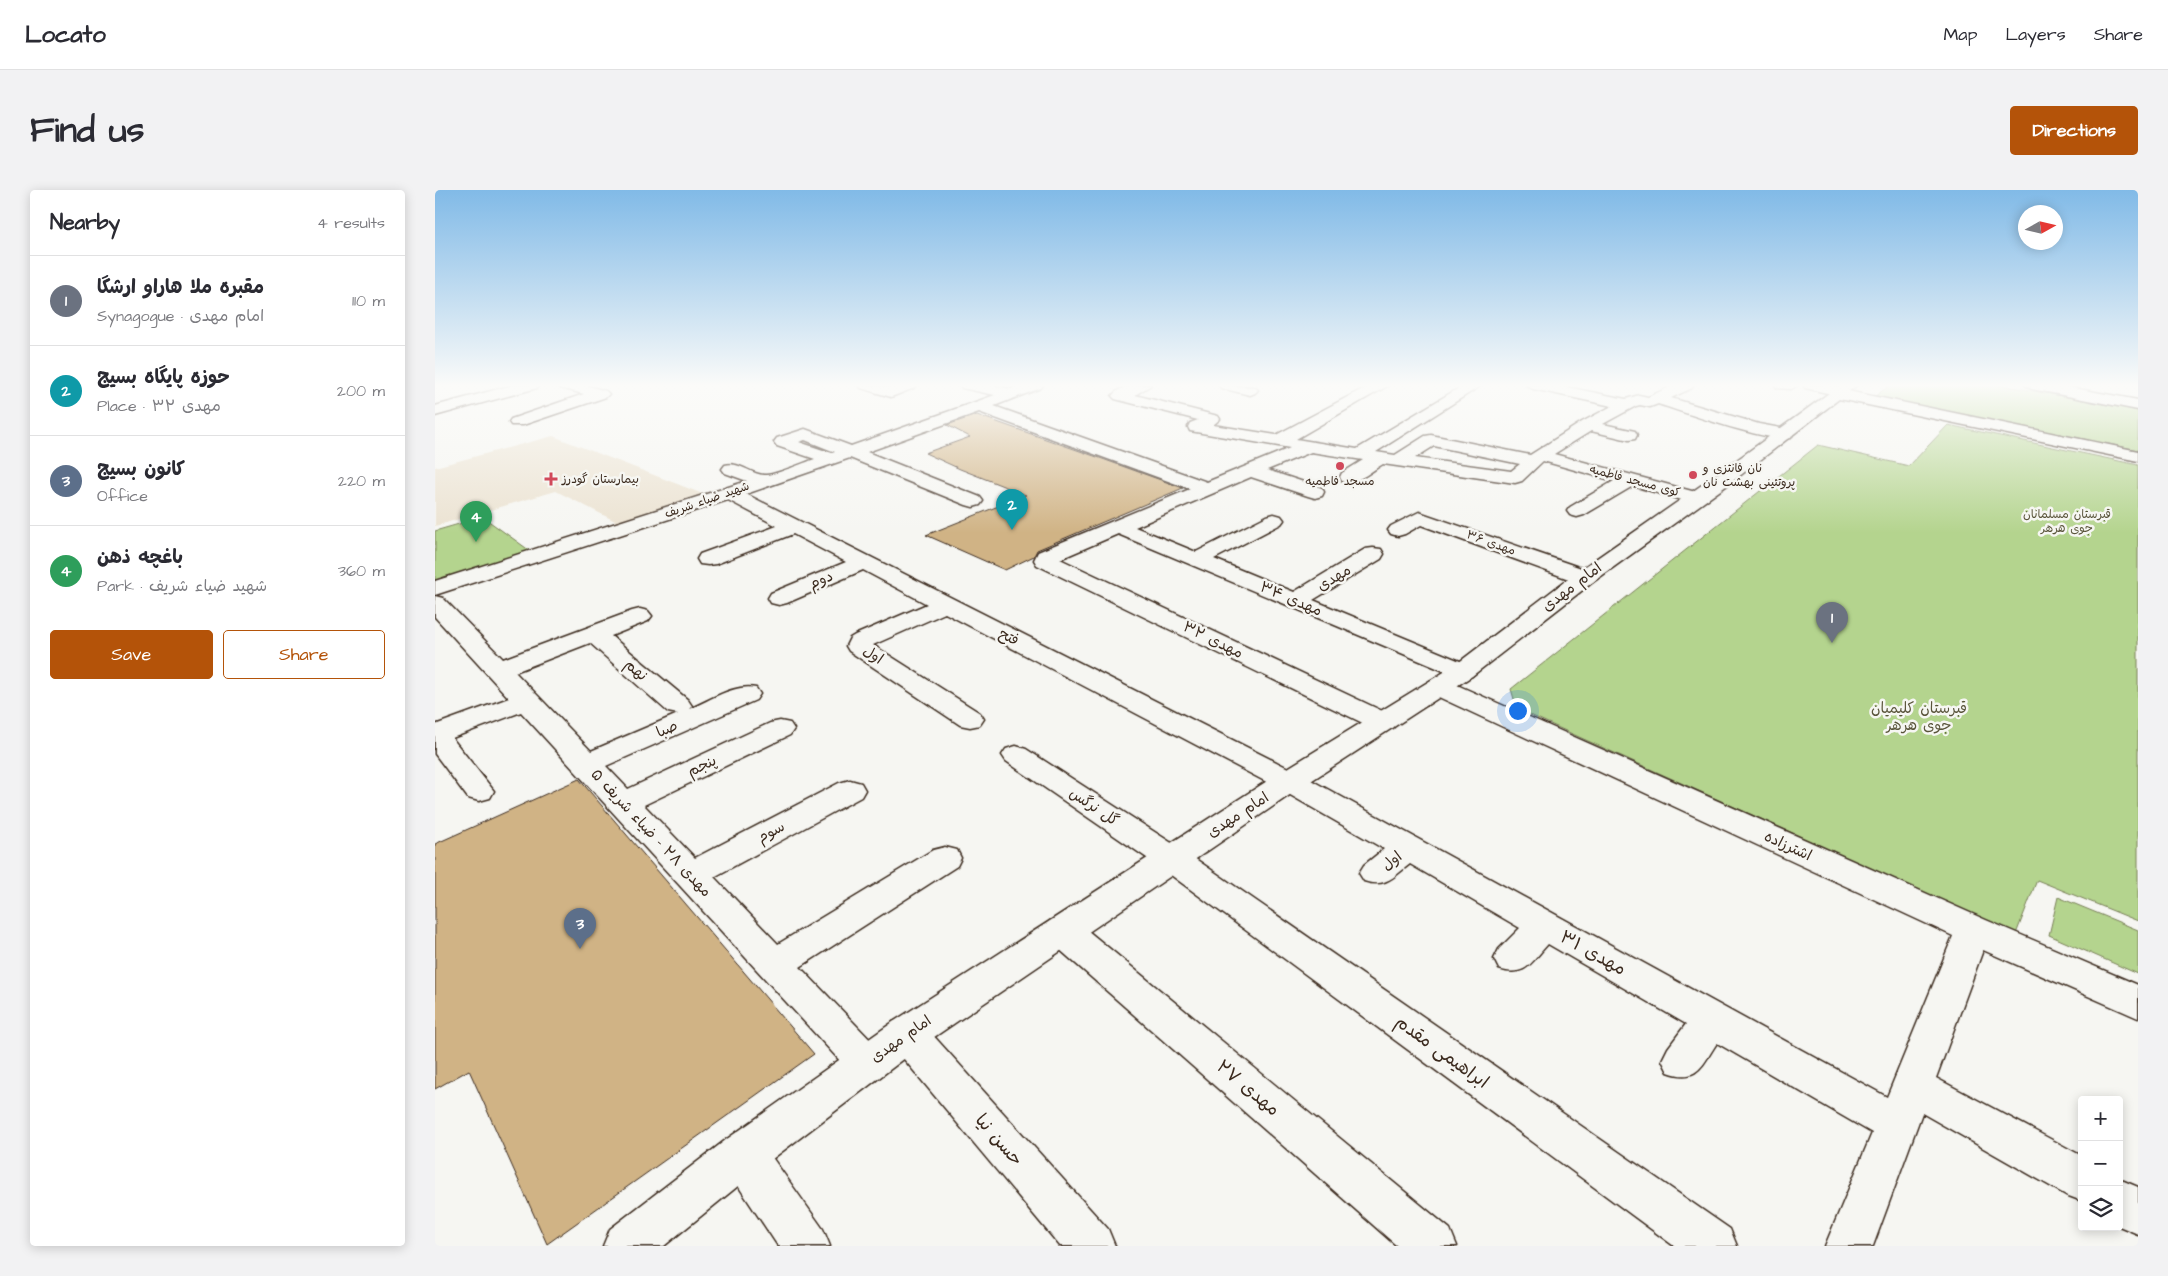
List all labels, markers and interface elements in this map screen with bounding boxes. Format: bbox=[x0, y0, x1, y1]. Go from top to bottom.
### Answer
text: Locato bbox=[25, 18, 106, 52]
text: Map bbox=[1943, 22, 1977, 47]
text: Layers bbox=[2005, 22, 2066, 47]
text: Share bbox=[2094, 22, 2143, 47]
text: Find us bbox=[30, 106, 144, 155]
button: Directions bbox=[2010, 106, 2138, 155]
north arrow bbox=[2018, 205, 2063, 250]
text: Nearby bbox=[50, 208, 120, 237]
text: 4 results bbox=[317, 212, 385, 234]
text: مقبره ملا هاراو ارشگا bbox=[97, 274, 264, 301]
text: 1 bbox=[65, 290, 67, 312]
text: 110 m bbox=[352, 290, 385, 312]
text: Synagogue · امام مهدی bbox=[97, 305, 264, 327]
text: حوزه پایگاه بسیج bbox=[97, 364, 230, 391]
text: 2 bbox=[61, 380, 71, 402]
text: 200 m bbox=[337, 380, 385, 402]
text: Place · مهدی ۳۲ bbox=[97, 395, 221, 417]
text: کانون بسیج bbox=[97, 456, 185, 483]
marker: مسجد فاطمیه bbox=[1334, 460, 1346, 472]
place label: نان فانتزی و پروتئینی بهشت نان bbox=[1702, 460, 1795, 491]
street label: کوی مسجد فاطمیه bbox=[1588, 461, 1682, 501]
marker: نان فانتزی و پروتئینی بهشت نان bbox=[1687, 469, 1699, 481]
text: 3 bbox=[62, 470, 70, 492]
text: 220 m bbox=[338, 470, 385, 492]
place label: بیمارستان گودرز bbox=[561, 471, 639, 488]
marker: بیمارستان گودرز bbox=[544, 472, 558, 486]
place label: مسجد فاطمیه bbox=[1305, 473, 1375, 490]
street label: شهید ضیاء شریف bbox=[662, 478, 752, 522]
text: Office bbox=[97, 485, 148, 507]
pin: 2 bbox=[996, 489, 1028, 530]
pin: 4 bbox=[460, 501, 492, 542]
park label: قبرستان مسلمانان جوی هرهر bbox=[2023, 506, 2111, 537]
street label: مهدی ۳۶ bbox=[1464, 526, 1518, 560]
text: باغچه ذهن bbox=[97, 544, 183, 571]
street label: امام مهدی bbox=[1538, 558, 1606, 616]
text: 4 bbox=[61, 560, 71, 582]
text: 360 m bbox=[338, 560, 385, 582]
street label: مهدی bbox=[1313, 560, 1355, 596]
street label: دوم bbox=[806, 566, 837, 595]
text: Park · شهید ضیاء شریف bbox=[97, 575, 267, 597]
street label: مهدی ۳۴ bbox=[1257, 576, 1325, 622]
pin: 1 bbox=[1816, 602, 1848, 643]
street label: مهدی ۳۲ bbox=[1179, 616, 1247, 664]
street label: فتح bbox=[995, 623, 1023, 651]
button: Save bbox=[50, 630, 213, 679]
button: Share bbox=[223, 630, 385, 679]
street label: اول bbox=[859, 641, 887, 669]
street label: نهم bbox=[619, 654, 652, 687]
your location bbox=[1505, 698, 1531, 724]
park label: قبرستان کلیمیان جوی هرهر bbox=[1871, 698, 1967, 736]
street label: صبا bbox=[653, 715, 681, 743]
street label: پنجم bbox=[684, 750, 721, 783]
street label: مهدی ۲۸ - ضیاء شریف ۵ bbox=[586, 764, 716, 902]
street label: گل نرگس bbox=[1065, 783, 1123, 831]
street label: امام مهدی bbox=[1203, 787, 1273, 843]
street label: سوم bbox=[753, 816, 789, 849]
street label: اشترزاده bbox=[1761, 826, 1815, 866]
street label: اول bbox=[1377, 846, 1407, 876]
pin: 3 bbox=[564, 908, 596, 949]
street label: مهدی ۳۱ bbox=[1555, 925, 1631, 981]
street label: امام مهدی bbox=[866, 1010, 936, 1068]
street label: ابراهیمی مقدم bbox=[1390, 1010, 1494, 1095]
street label: مهدی ۲۷ bbox=[1211, 1054, 1285, 1122]
map controls bbox=[2078, 1096, 2123, 1231]
button: + bbox=[2078, 1096, 2123, 1141]
street label: حسن نیا bbox=[969, 1108, 1029, 1172]
button: − bbox=[2078, 1141, 2123, 1186]
button: layers bbox=[2078, 1186, 2123, 1231]

